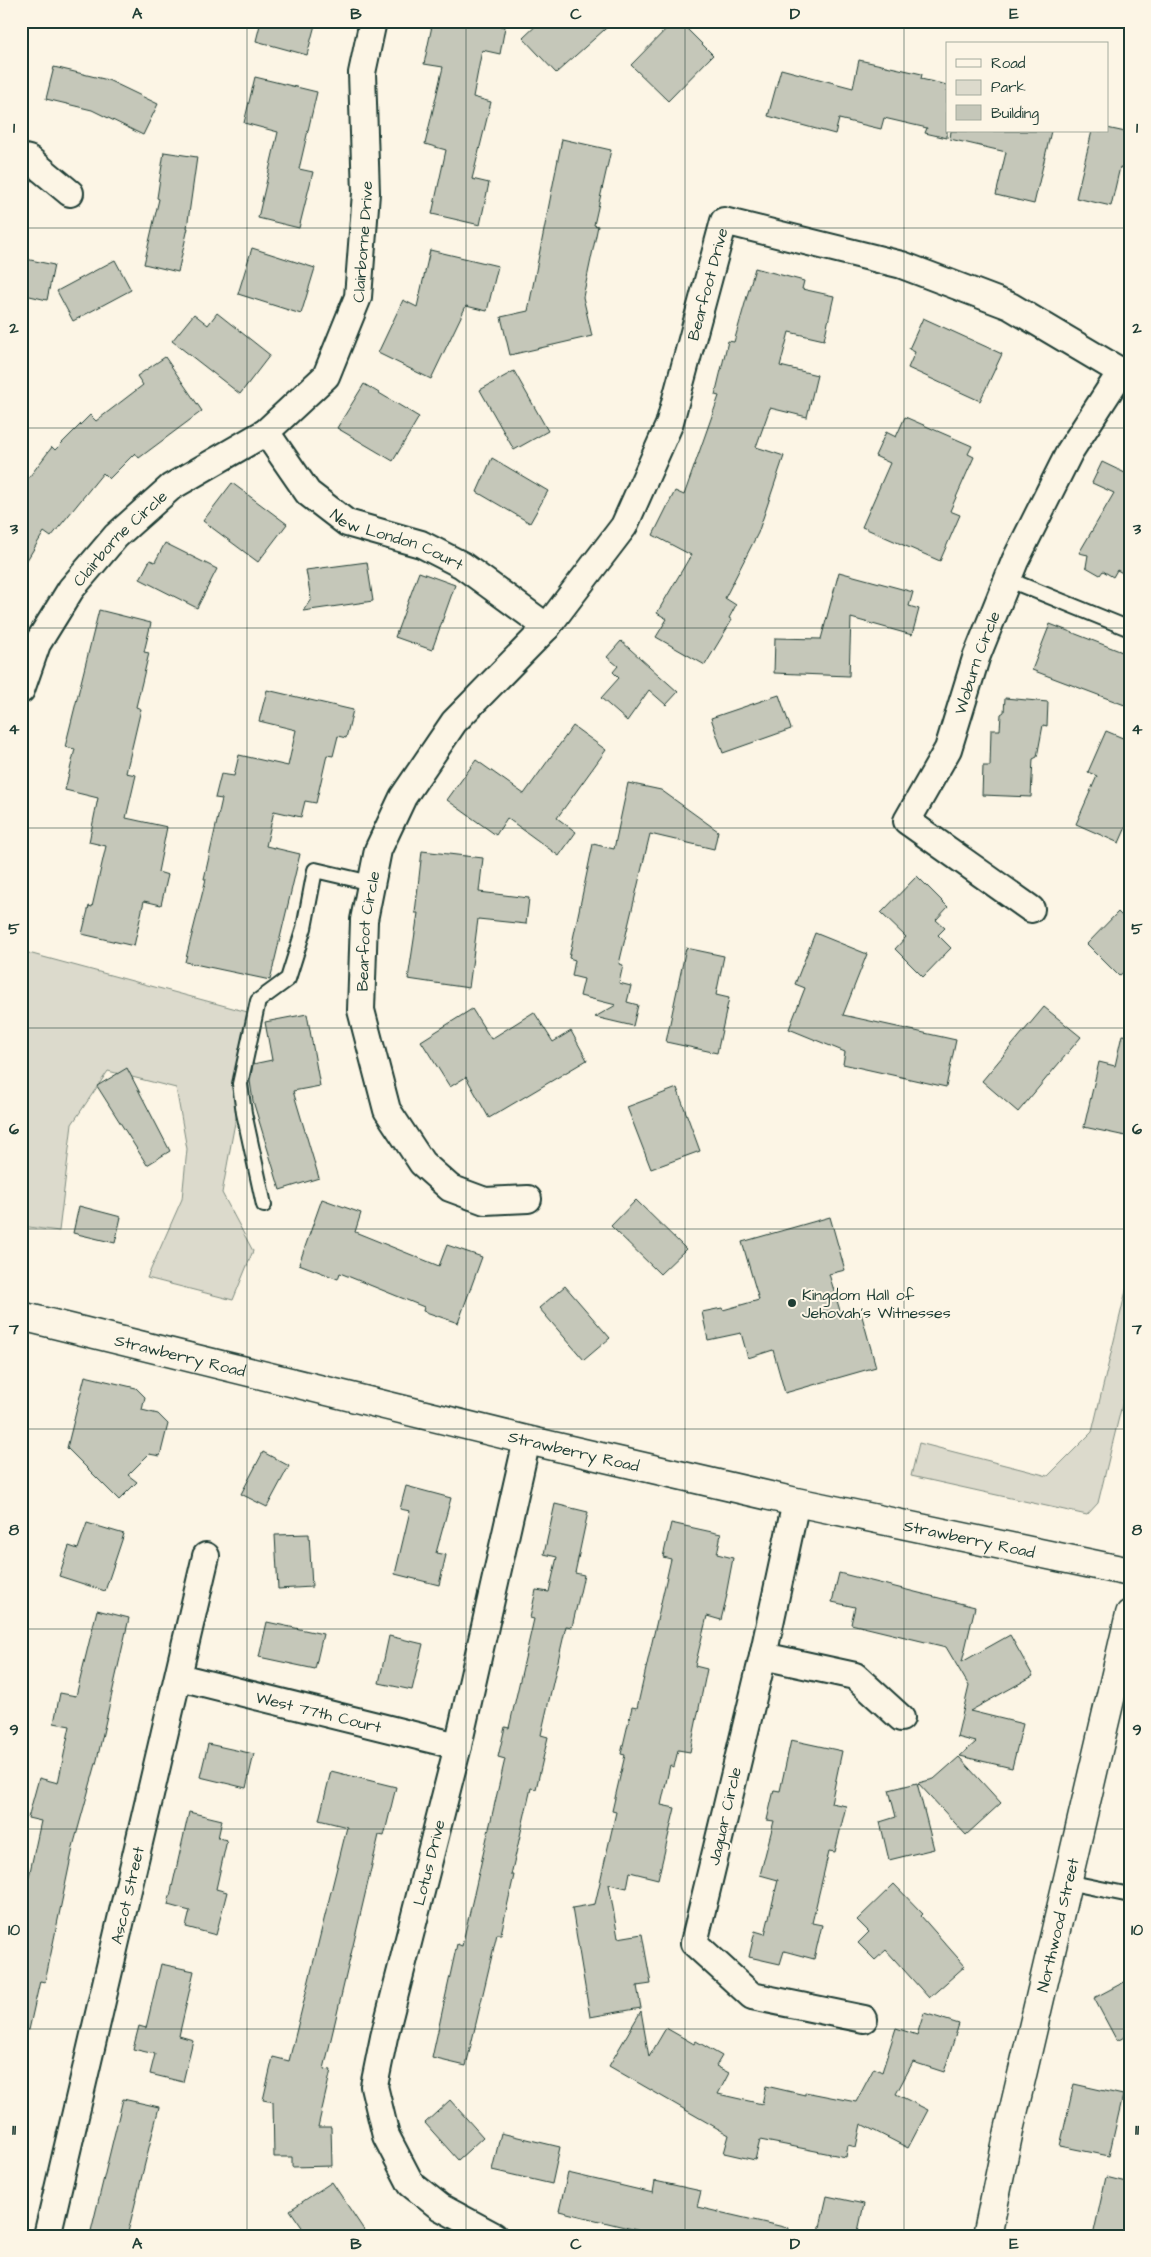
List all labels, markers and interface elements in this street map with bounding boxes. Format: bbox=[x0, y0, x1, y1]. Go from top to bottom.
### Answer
text: A bbox=[132, 3, 143, 25]
text: B bbox=[350, 3, 362, 25]
text: C bbox=[570, 3, 582, 25]
text: D bbox=[790, 3, 801, 25]
text: E bbox=[1009, 3, 1019, 25]
legend bbox=[946, 42, 1108, 132]
text: Road bbox=[991, 53, 1026, 74]
text: Park bbox=[991, 77, 1026, 98]
text: Building bbox=[991, 103, 1039, 125]
text: 1 bbox=[13, 117, 16, 139]
text: 1 bbox=[1136, 117, 1139, 139]
street label: Clairborne Drive bbox=[348, 180, 378, 303]
street label: Bearfoot Drive bbox=[682, 225, 734, 343]
text: 2 bbox=[8, 317, 19, 339]
text: 2 bbox=[1131, 317, 1142, 339]
street label: Clairborne Circle bbox=[68, 485, 172, 591]
street label: New London Court bbox=[325, 504, 467, 576]
text: 3 bbox=[9, 518, 19, 540]
text: 3 bbox=[1132, 518, 1142, 540]
street label: Woburn Circle bbox=[949, 608, 1006, 717]
text: 4 bbox=[9, 718, 20, 740]
text: 4 bbox=[1132, 718, 1143, 740]
street label: Bearfoot Circle bbox=[352, 869, 386, 992]
text: 5 bbox=[8, 918, 20, 940]
text: 5 bbox=[1131, 918, 1143, 940]
text: 6 bbox=[9, 1118, 19, 1140]
text: 6 bbox=[1132, 1118, 1142, 1140]
place label: Kingdom Hall of Jehovah’s Witnesses bbox=[802, 1284, 951, 1324]
marker: Kingdom Hall of Jehovah’s Witnesses bbox=[786, 1297, 798, 1309]
text: 7 bbox=[8, 1318, 19, 1340]
text: 7 bbox=[1131, 1318, 1142, 1340]
street label: Strawberry Road bbox=[112, 1329, 248, 1383]
street label: Strawberry Road bbox=[506, 1426, 641, 1478]
street label: Strawberry Road bbox=[901, 1515, 1037, 1564]
text: 8 bbox=[9, 1519, 20, 1541]
text: 8 bbox=[1132, 1519, 1143, 1541]
street label: West 77th Court bbox=[253, 1686, 384, 1739]
text: 9 bbox=[9, 1719, 19, 1741]
text: 9 bbox=[1132, 1719, 1142, 1741]
street label: Jaguar Circle bbox=[703, 1765, 748, 1868]
street label: Lotus Drive bbox=[408, 1817, 451, 1908]
street label: Ascot Street bbox=[106, 1844, 150, 1946]
street label: Northwood Street bbox=[1032, 1855, 1085, 1994]
text: 10 bbox=[8, 1919, 20, 1941]
text: 10 bbox=[1131, 1919, 1143, 1941]
text: 11 bbox=[12, 2119, 17, 2141]
text: 11 bbox=[1135, 2119, 1140, 2141]
text: A bbox=[132, 2233, 143, 2255]
text: B bbox=[350, 2233, 362, 2255]
text: C bbox=[570, 2233, 582, 2255]
text: D bbox=[790, 2233, 801, 2255]
text: E bbox=[1009, 2233, 1019, 2255]

